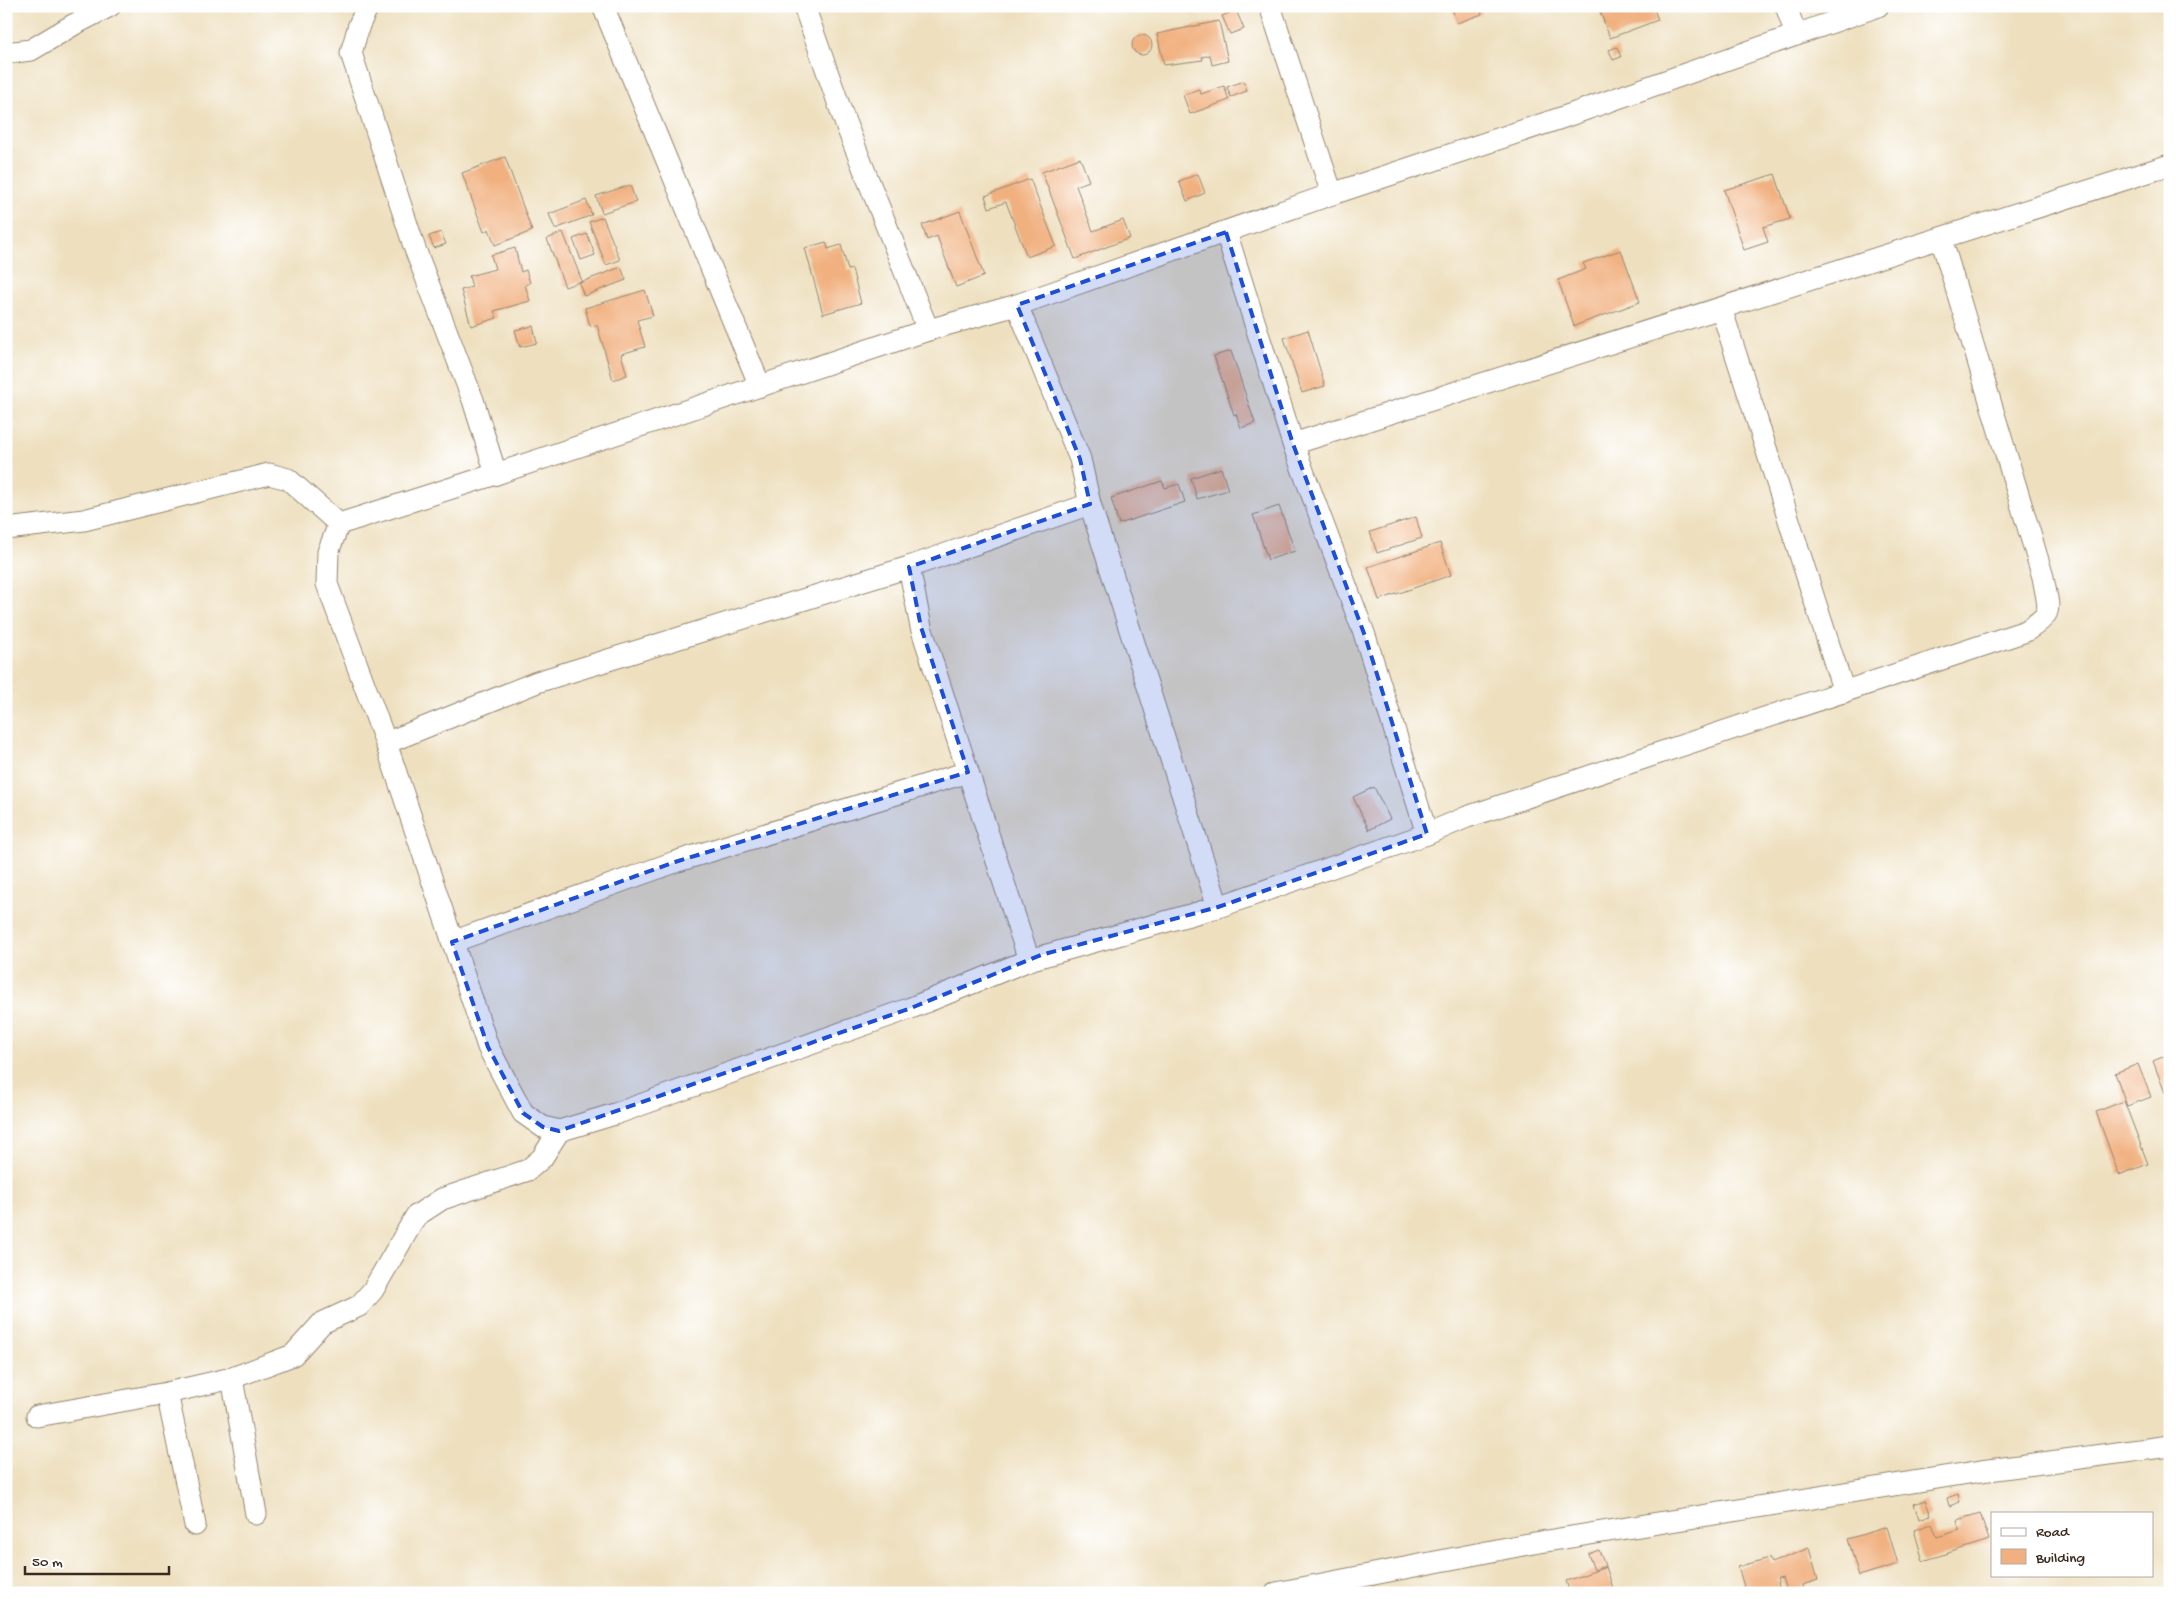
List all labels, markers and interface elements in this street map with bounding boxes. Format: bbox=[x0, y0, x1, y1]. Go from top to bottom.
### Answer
legend bbox=[1991, 1512, 2154, 1576]
text: Road bbox=[2036, 1524, 2070, 1542]
scale bar bbox=[25, 1544, 169, 1576]
text: Building bbox=[2035, 1550, 2085, 1568]
text: 50 m bbox=[32, 1554, 63, 1572]

